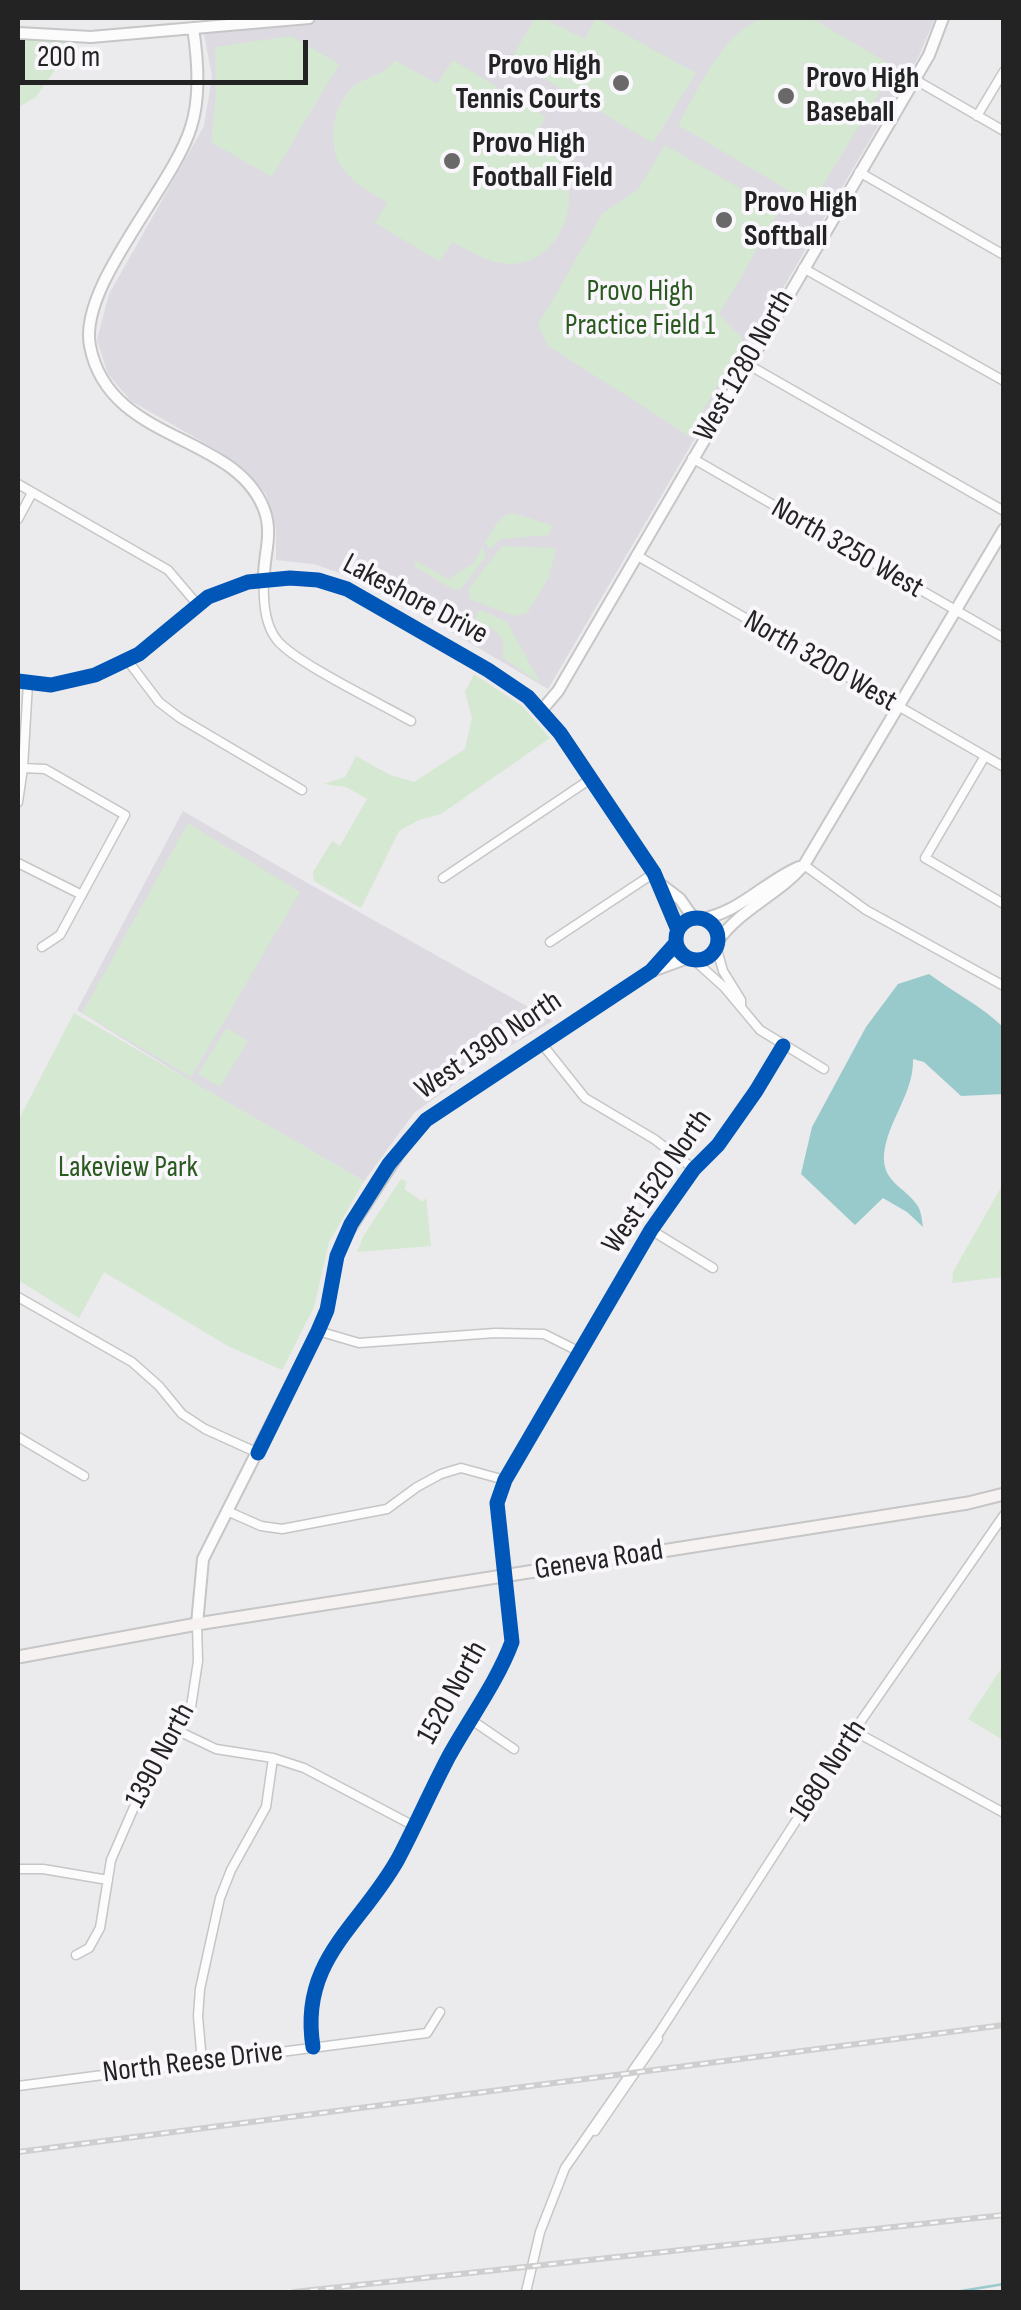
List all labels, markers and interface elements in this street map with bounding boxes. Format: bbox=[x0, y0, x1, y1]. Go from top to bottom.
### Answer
scale bar bbox=[25, 20, 312, 82]
text: 200 m bbox=[37, 39, 100, 75]
place label: Provo High Tennis Courts bbox=[455, 48, 601, 118]
place label: Provo High Baseball bbox=[806, 61, 919, 132]
marker: Provo High Tennis Courts bbox=[610, 72, 632, 94]
marker: Provo High Baseball bbox=[775, 85, 797, 107]
place label: Provo High Football Field bbox=[472, 126, 613, 196]
marker: Provo High Football Field bbox=[441, 150, 463, 172]
place label: Provo High Softball bbox=[744, 185, 857, 256]
marker: Provo High Softball bbox=[713, 209, 735, 231]
park label: Provo High Practice Field 1 bbox=[565, 274, 715, 344]
street label: West 1280 North bbox=[687, 284, 803, 448]
street label: North 3250 West bbox=[765, 491, 929, 607]
street label: Lakeshore Drive bbox=[336, 547, 494, 653]
street label: North 3200 West bbox=[737, 604, 903, 720]
street label: West 1390 North bbox=[409, 984, 569, 1108]
street label: West 1520 North bbox=[595, 1103, 721, 1261]
park label: Lakeview Park bbox=[58, 1150, 198, 1186]
street label: Geneva Road bbox=[532, 1533, 666, 1589]
street label: 1520 North bbox=[410, 1635, 496, 1751]
street label: 1390 North bbox=[119, 1698, 203, 1814]
street label: 1680 North bbox=[783, 1714, 875, 1828]
street label: North Reese Drive bbox=[101, 2034, 285, 2092]

